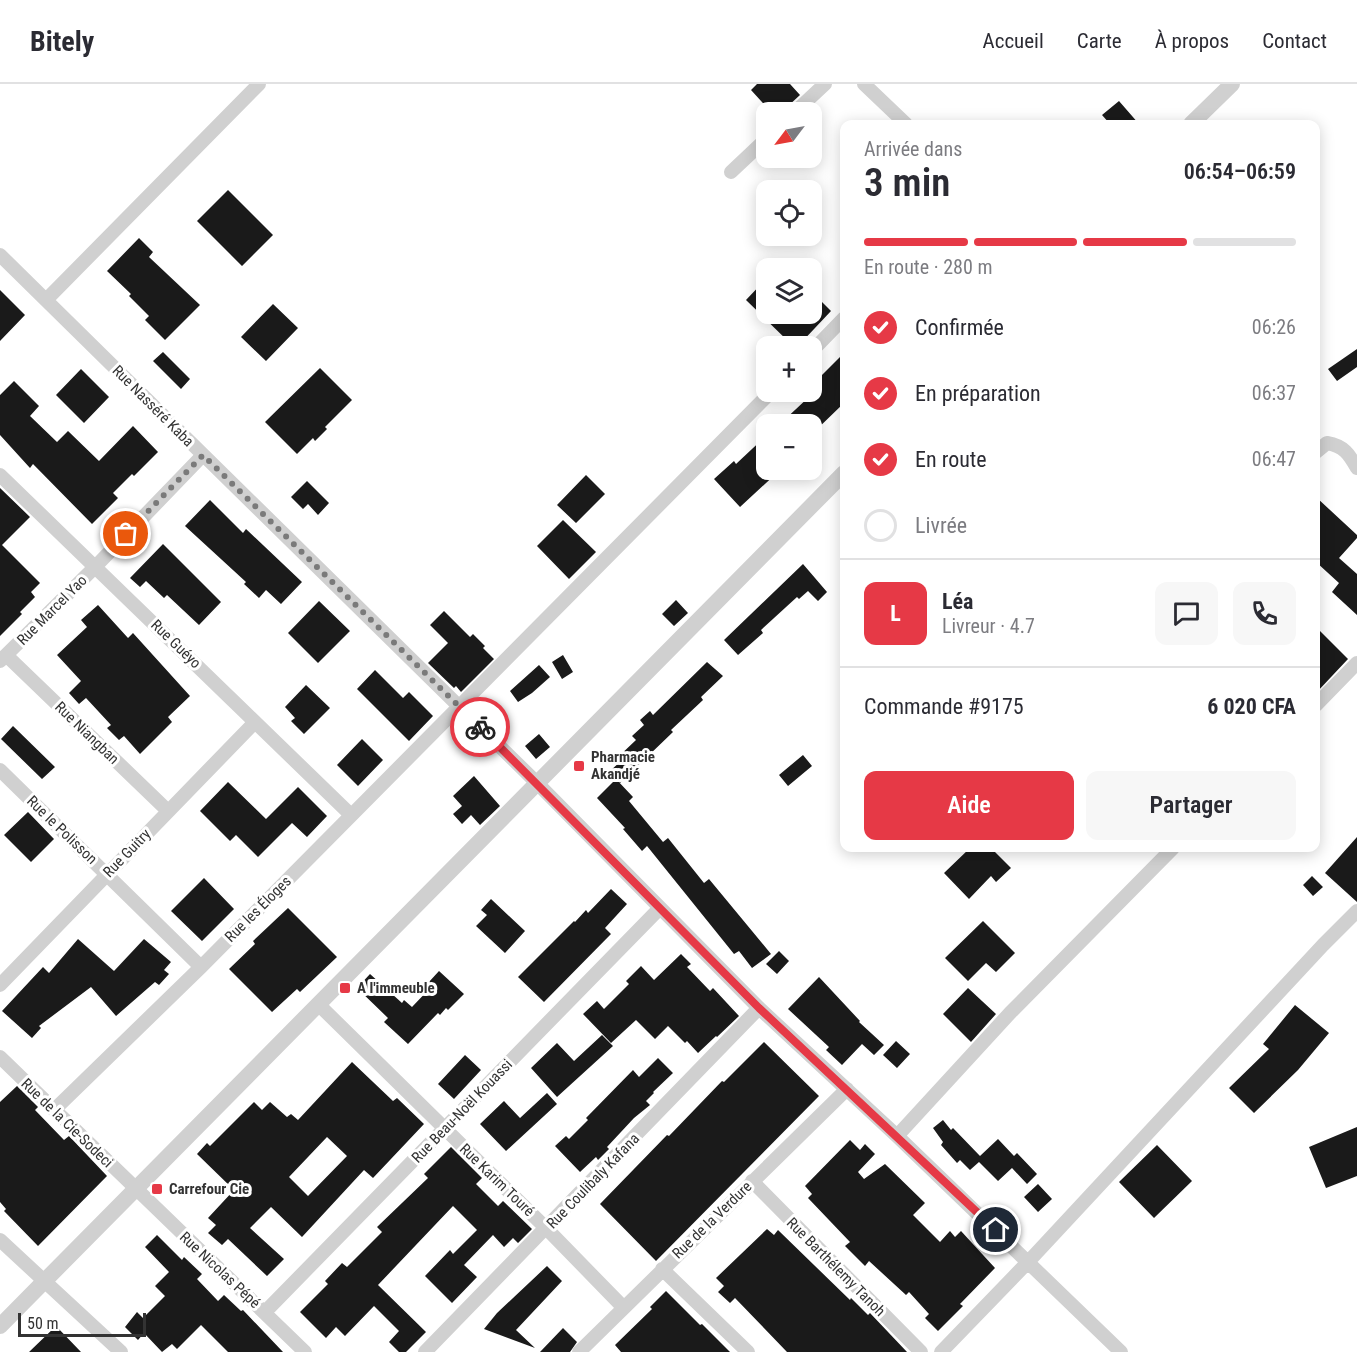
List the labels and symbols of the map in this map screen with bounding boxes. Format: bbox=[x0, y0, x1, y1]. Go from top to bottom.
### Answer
north arrow bbox=[756, 102, 822, 168]
street label: Rue Nasséré Kaba bbox=[109, 362, 197, 450]
pin bbox=[100, 508, 151, 559]
street label: Rue Marcel Yao bbox=[13, 571, 91, 649]
street label: Rue Guéyo bbox=[147, 616, 205, 672]
courier bbox=[450, 697, 510, 757]
street label: Rue Niangban bbox=[51, 698, 123, 768]
place label: Pharmacie Akandjé bbox=[591, 748, 655, 783]
marker: Pharmacie Akandjé bbox=[572, 759, 586, 773]
street label: Rue le Polisson bbox=[23, 792, 101, 868]
street label: Rue Guitry bbox=[99, 825, 155, 881]
street label: Rue les Éloges bbox=[221, 872, 295, 946]
place label: A l'immeuble bbox=[357, 979, 435, 997]
marker: A l'immeuble bbox=[338, 981, 352, 995]
street label: Rue Beau-Noël Kouassi bbox=[408, 1056, 516, 1166]
street label: Rue de la Cie-Sodeci bbox=[17, 1075, 117, 1171]
street label: Rue Coulibaly Kafana bbox=[543, 1130, 643, 1232]
street label: Rue Karim Touré bbox=[456, 1140, 538, 1220]
street label: Rue de la Verdure bbox=[669, 1178, 755, 1262]
place label: Carrefour Cie bbox=[169, 1180, 249, 1198]
marker: Carrefour Cie bbox=[150, 1182, 164, 1196]
pin bbox=[970, 1204, 1021, 1255]
street label: Rue Barthélemy Tanoh bbox=[783, 1214, 889, 1320]
street label: Rue Nicolas Pépé bbox=[176, 1228, 264, 1312]
scale bar bbox=[18, 1310, 146, 1338]

